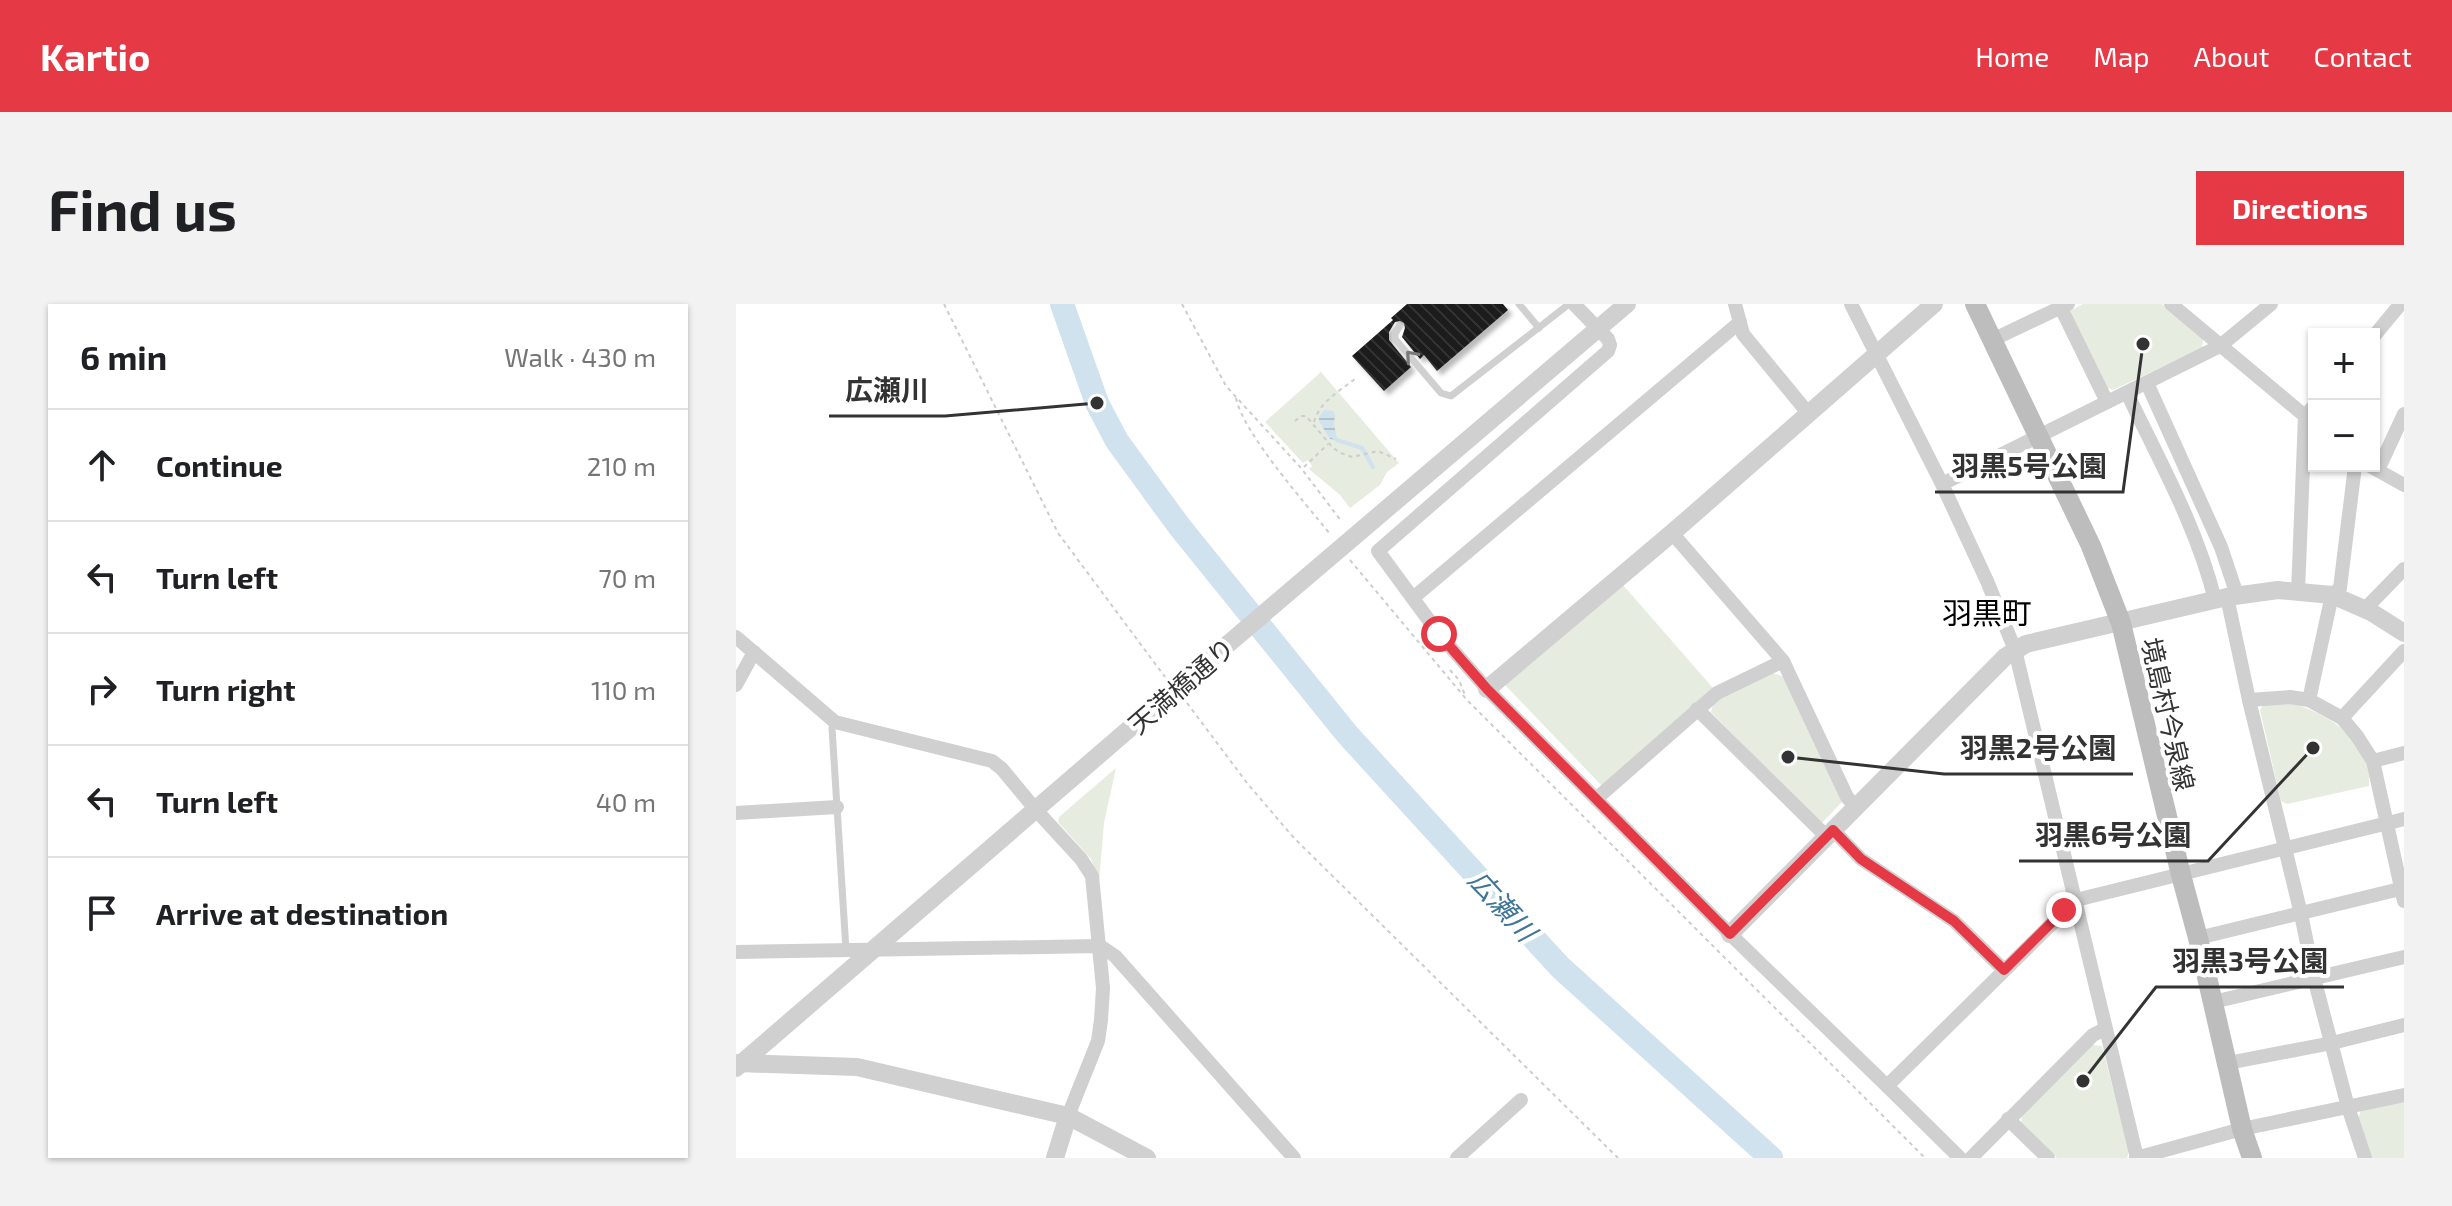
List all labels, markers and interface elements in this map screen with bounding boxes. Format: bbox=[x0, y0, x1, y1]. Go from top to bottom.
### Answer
text: Kartio bbox=[40, 33, 150, 79]
text: Home bbox=[1975, 39, 2049, 73]
text: Map bbox=[2093, 39, 2150, 73]
text: About bbox=[2194, 39, 2269, 73]
text: Contact bbox=[2313, 39, 2412, 73]
button: Directions bbox=[2196, 171, 2404, 245]
text: Find us bbox=[48, 175, 237, 242]
map controls bbox=[2308, 328, 2380, 472]
button: + bbox=[2308, 328, 2380, 400]
text: 6 min bbox=[80, 336, 167, 377]
text: Walk · 430 m bbox=[504, 341, 656, 372]
one-way arrow bbox=[1406, 350, 1420, 365]
callout: 広瀬川 bbox=[829, 364, 945, 416]
text: 広瀬川 bbox=[845, 372, 929, 406]
button: − bbox=[2308, 400, 2380, 472]
callout: 羽黒5号公園 bbox=[1935, 440, 2123, 492]
icon: ahead bbox=[80, 443, 124, 487]
text: Continue bbox=[156, 447, 283, 483]
text: 羽黒5号公園 bbox=[1951, 448, 2107, 482]
text: 210 m bbox=[587, 450, 656, 481]
icon: left bbox=[80, 555, 124, 599]
text: Turn left bbox=[156, 559, 278, 595]
text: 70 m bbox=[598, 562, 656, 593]
district label: 羽黒町 bbox=[1942, 594, 2032, 630]
route start bbox=[1421, 616, 1457, 652]
street label: 天満橋通り bbox=[1122, 631, 1240, 739]
street label: 境島村今泉線 bbox=[2136, 635, 2202, 793]
icon: right bbox=[80, 667, 124, 711]
text: Turn right bbox=[156, 671, 296, 707]
text: 110 m bbox=[591, 674, 656, 705]
callout: 羽黒2号公園 bbox=[1944, 722, 2133, 774]
text: 羽黒2号公園 bbox=[1960, 730, 2116, 764]
icon: left bbox=[80, 779, 124, 823]
text: Turn left bbox=[156, 783, 278, 819]
text: 40 m bbox=[596, 786, 656, 817]
callout: 羽黒6号公園 bbox=[2019, 809, 2208, 861]
text: 羽黒6号公園 bbox=[2035, 817, 2191, 851]
water label: 広瀬川 bbox=[1462, 862, 1546, 950]
icon: arrive bbox=[80, 891, 124, 935]
route end bbox=[2046, 892, 2082, 928]
text: Arrive at destination bbox=[156, 895, 448, 931]
callout: 羽黒3号公園 bbox=[2156, 935, 2344, 987]
text: 羽黒3号公園 bbox=[2172, 943, 2328, 977]

